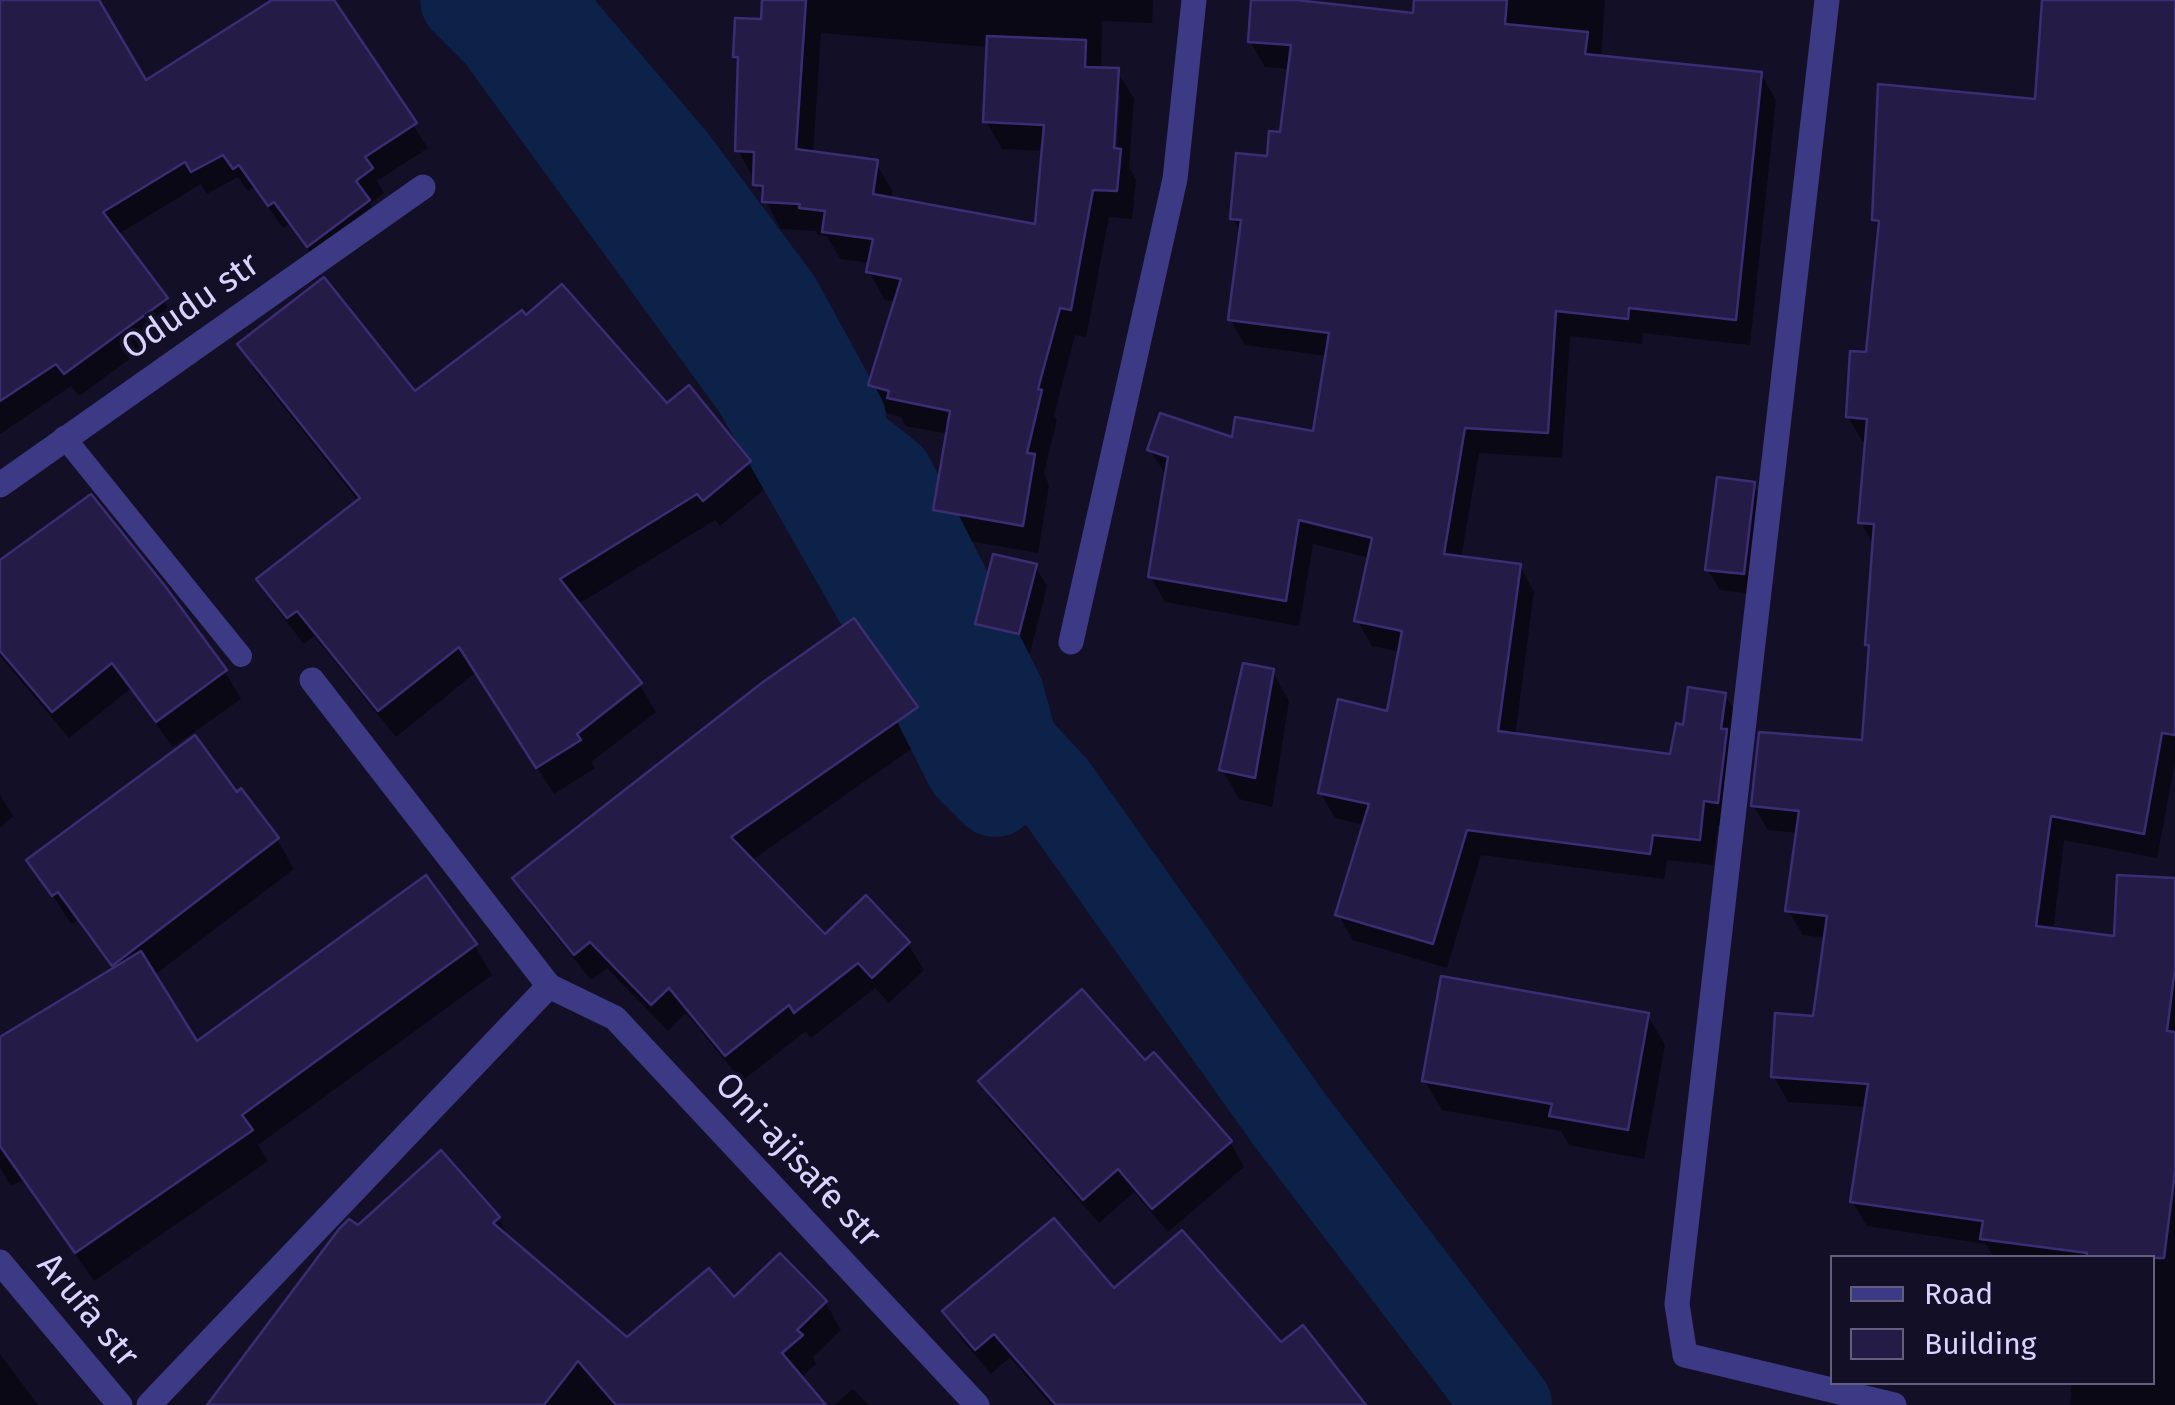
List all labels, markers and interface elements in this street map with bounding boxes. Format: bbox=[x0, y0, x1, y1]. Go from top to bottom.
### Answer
street label: Odudu str bbox=[114, 244, 268, 370]
street label: Oni-ajisafe str bbox=[705, 1065, 889, 1257]
street label: Arufa str bbox=[27, 1246, 147, 1376]
legend bbox=[1830, 1255, 2155, 1385]
text: Road bbox=[1924, 1276, 1993, 1312]
text: Building bbox=[1924, 1326, 2036, 1362]

